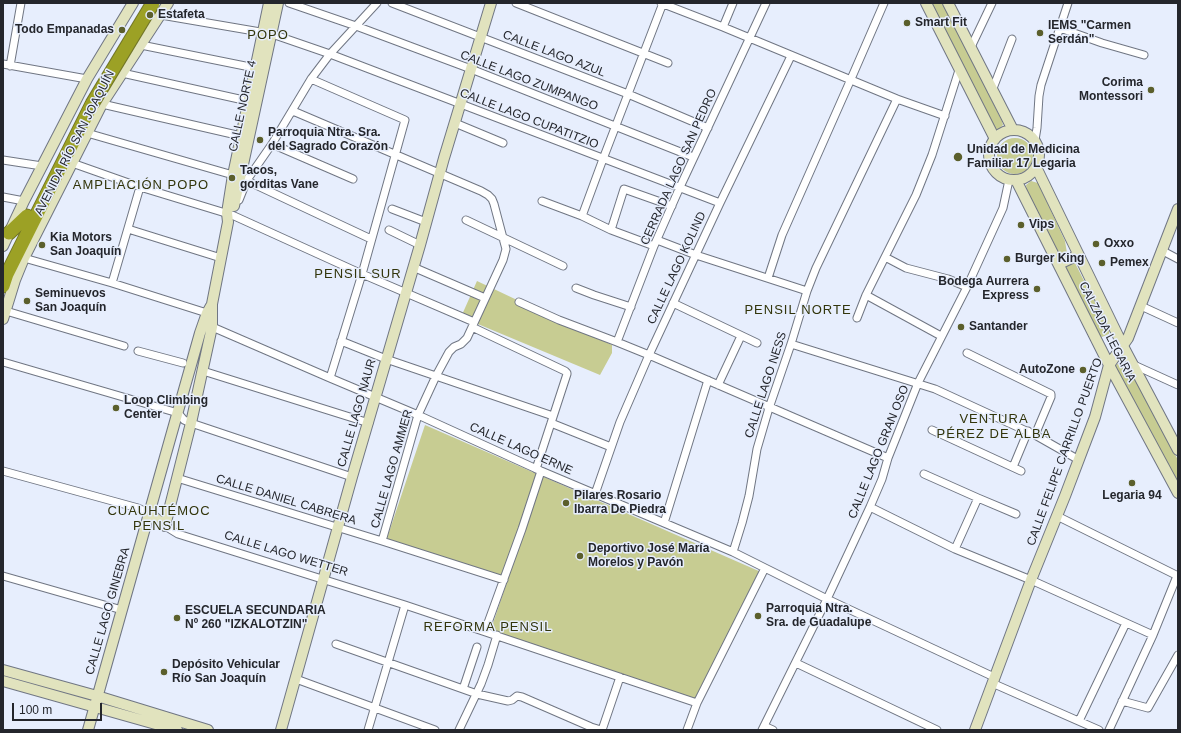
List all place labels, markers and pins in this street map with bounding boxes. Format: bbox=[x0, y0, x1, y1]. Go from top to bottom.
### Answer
place label: Estafeta bbox=[158, 8, 205, 22]
marker: Estafeta bbox=[145, 10, 155, 20]
place label: Smart Fit bbox=[915, 16, 967, 30]
marker: Smart Fit bbox=[902, 18, 912, 28]
place label: IEMS "Carmen Serdán" bbox=[1048, 19, 1131, 47]
place label: Todo Empanadas bbox=[15, 23, 114, 37]
marker: Todo Empanadas bbox=[117, 25, 127, 35]
marker: IEMS "Carmen Serdán" bbox=[1035, 28, 1045, 38]
place label: Corima Montessori bbox=[1079, 76, 1143, 104]
marker: Corima Montessori bbox=[1146, 85, 1156, 95]
place label: Parroquia Ntra. Sra. del Sagrado Corazón bbox=[268, 126, 388, 154]
marker: Parroquia Ntra. Sra. del Sagrado Corazón bbox=[255, 135, 265, 145]
place label: Unidad de Medicina Familiar 17 Legaria bbox=[967, 143, 1080, 171]
marker: Unidad de Medicina Familiar 17 Legaria bbox=[952, 151, 964, 163]
place label: Tacos, gorditas Vane bbox=[240, 164, 319, 192]
marker: Tacos, gorditas Vane bbox=[227, 173, 237, 183]
place label: Vips bbox=[1029, 218, 1054, 232]
marker: Vips bbox=[1016, 220, 1026, 230]
place label: Kia Motors San Joaquín bbox=[50, 231, 121, 259]
place label: Oxxo bbox=[1104, 237, 1134, 251]
marker: Oxxo bbox=[1091, 239, 1101, 249]
marker: Kia Motors San Joaquín bbox=[37, 240, 47, 250]
place label: Burger King bbox=[1015, 252, 1084, 266]
marker: Burger King bbox=[1002, 254, 1012, 264]
place label: Pemex bbox=[1110, 256, 1149, 270]
marker: Pemex bbox=[1097, 258, 1107, 268]
place label: Bodega Aurrera Express bbox=[938, 275, 1029, 303]
marker: Bodega Aurrera Express bbox=[1032, 284, 1042, 294]
place label: Seminuevos San Joaquín bbox=[35, 287, 106, 315]
marker: Seminuevos San Joaquín bbox=[22, 296, 32, 306]
place label: Santander bbox=[969, 320, 1028, 334]
marker: Santander bbox=[956, 322, 966, 332]
place label: AutoZone bbox=[1019, 363, 1075, 377]
marker: AutoZone bbox=[1078, 365, 1088, 375]
place label: Loop Climbing Center bbox=[124, 394, 208, 422]
marker: Loop Climbing Center bbox=[111, 403, 121, 413]
marker: Legaria 94 bbox=[1127, 478, 1137, 488]
place label: Pilares Rosario Ibarra De Piedra bbox=[574, 489, 666, 517]
place label: Legaria 94 bbox=[1102, 489, 1162, 503]
marker: Pilares Rosario Ibarra De Piedra bbox=[561, 498, 571, 508]
place label: Deportivo José María Morelos y Pavón bbox=[588, 542, 709, 570]
marker: Deportivo José María Morelos y Pavón bbox=[575, 551, 585, 561]
place label: Parroquia Ntra. Sra. de Guadalupe bbox=[766, 602, 871, 630]
place label: ESCUELA SECUNDARIA Nº 260 "IZKALOTZIN" bbox=[185, 604, 326, 632]
marker: Parroquia Ntra. Sra. de Guadalupe bbox=[753, 611, 763, 621]
marker: ESCUELA SECUNDARIA Nº 260 "IZKALOTZIN" bbox=[172, 613, 182, 623]
place label: Depósito Vehicular Río San Joaquín bbox=[172, 658, 280, 686]
marker: Depósito Vehicular Río San Joaquín bbox=[159, 667, 169, 677]

